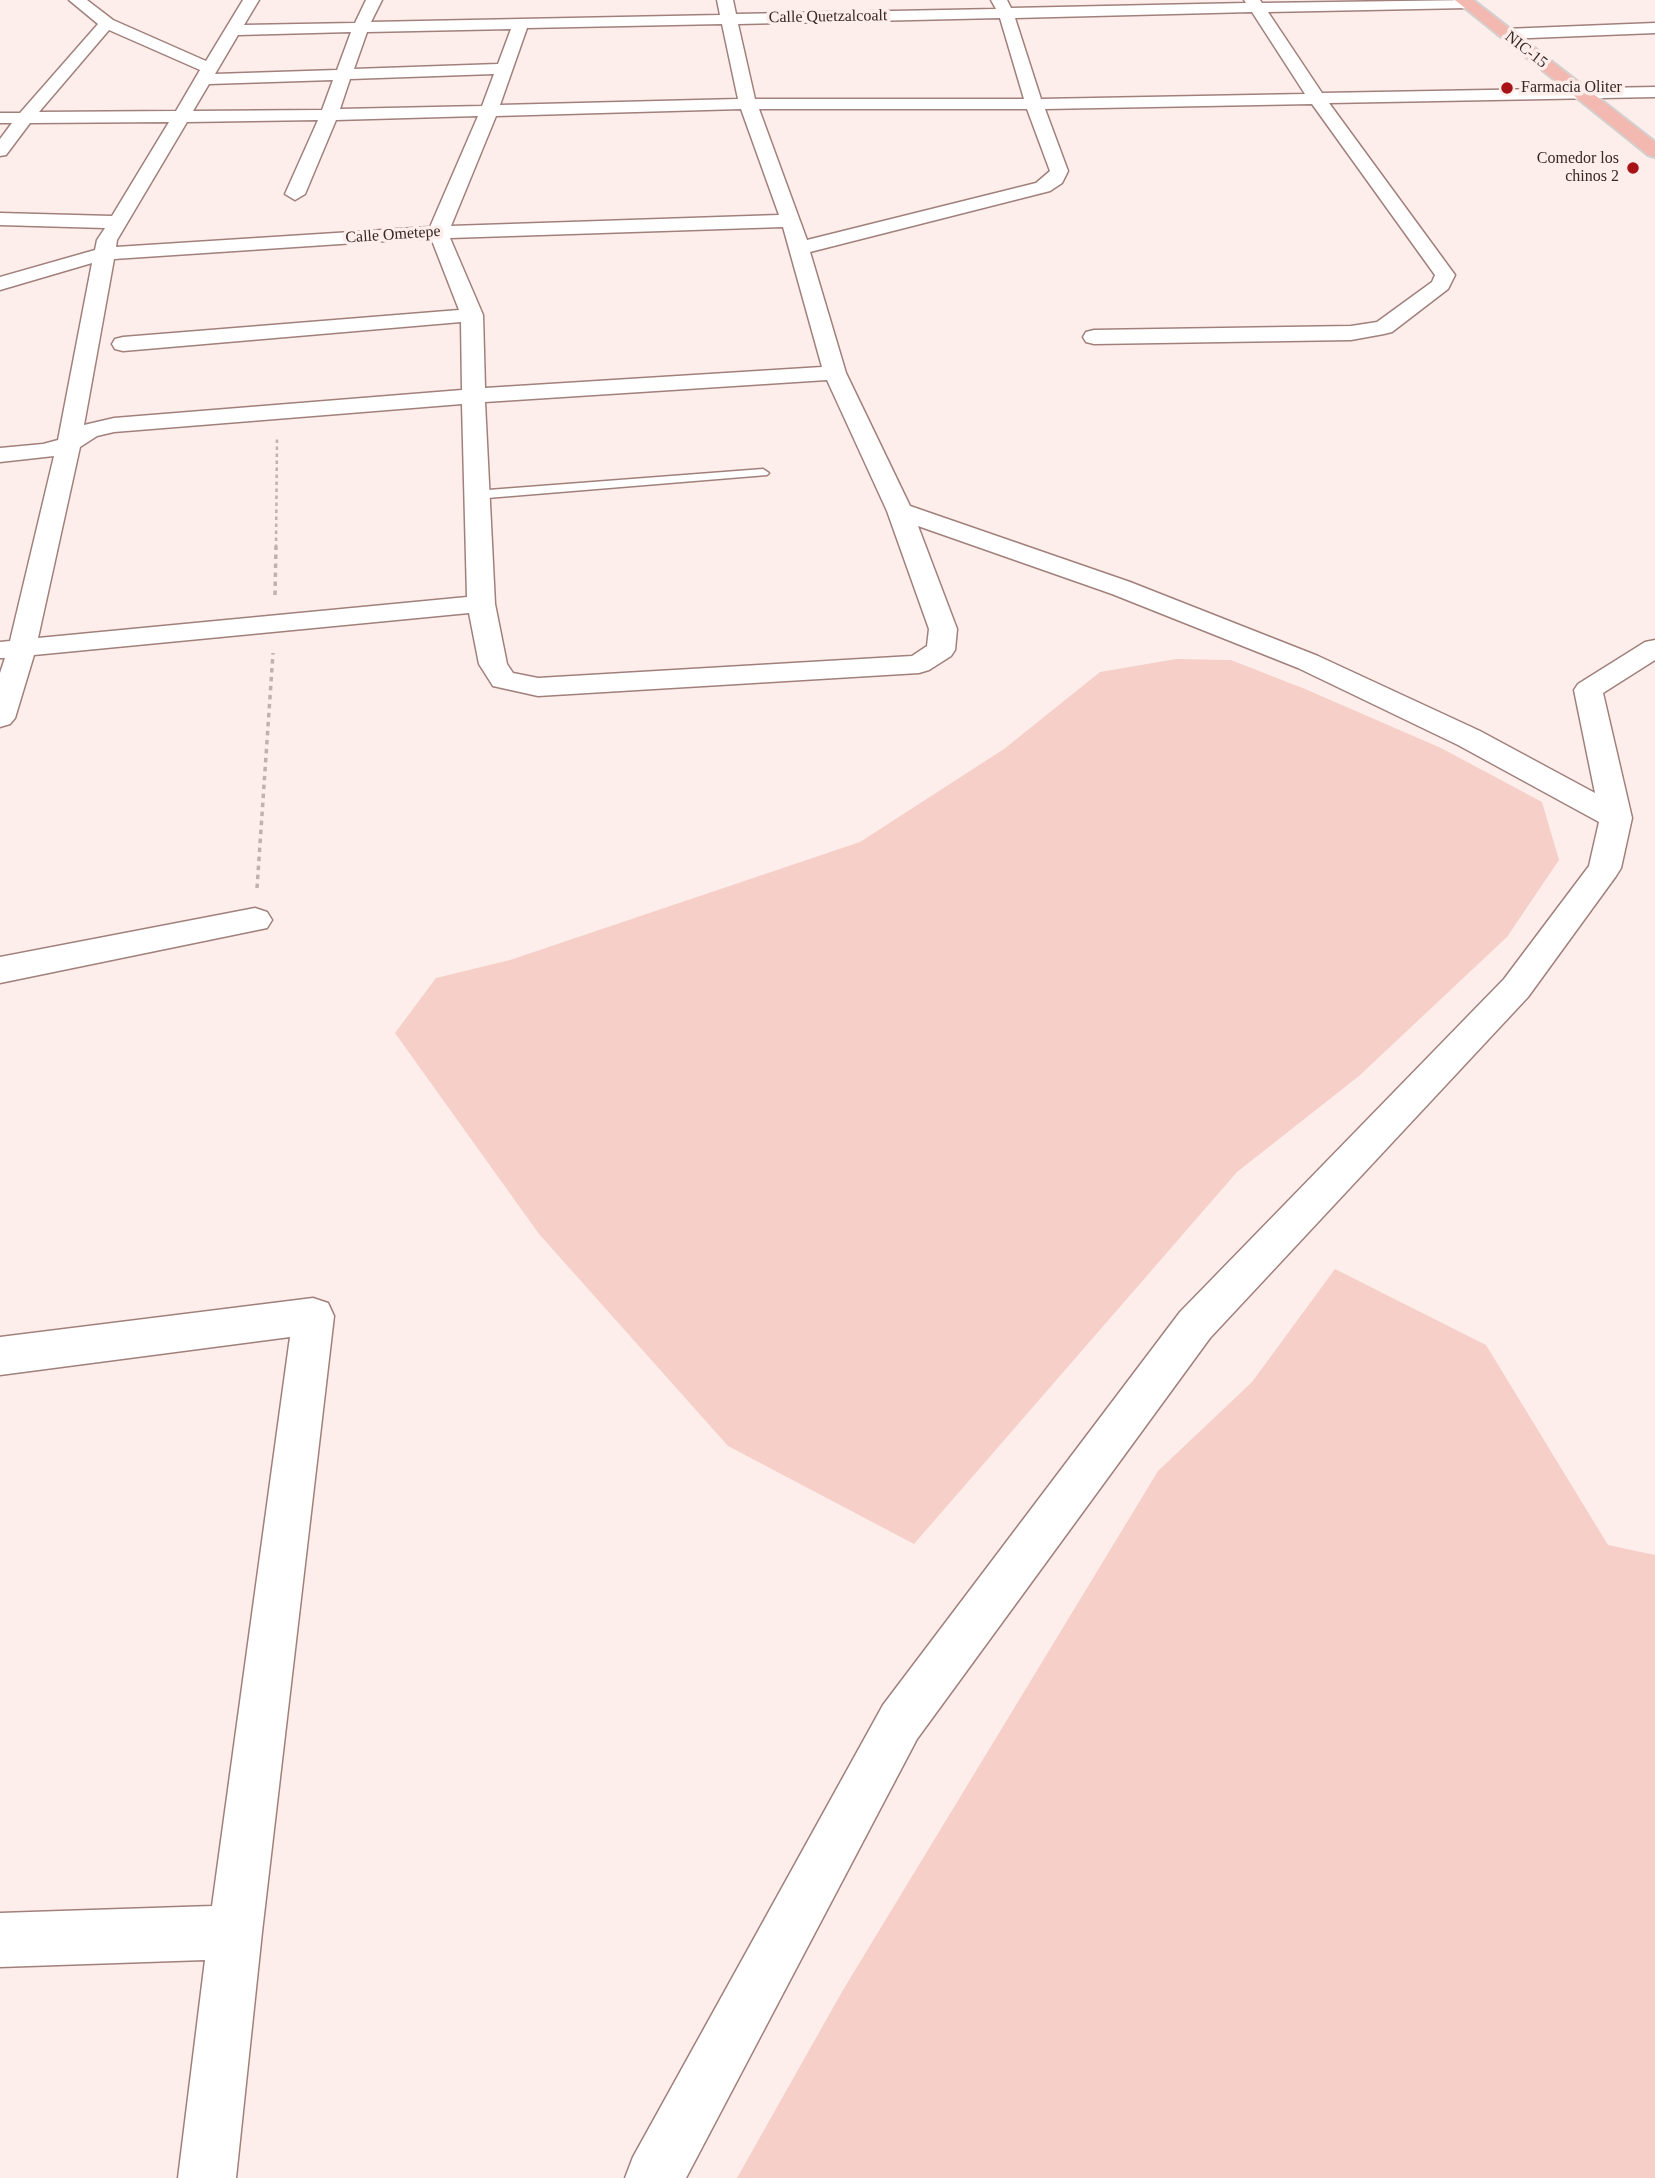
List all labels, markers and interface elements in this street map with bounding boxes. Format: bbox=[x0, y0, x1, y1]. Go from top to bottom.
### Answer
street label: Calle Quetzalcoalt bbox=[769, 6, 887, 28]
street label: NIC-15 bbox=[1501, 27, 1551, 73]
place label: Farmacia Oliter bbox=[1521, 78, 1622, 98]
marker: Farmacia Oliter bbox=[1499, 80, 1515, 96]
place label: Comedor los chinos 2 bbox=[1537, 149, 1619, 187]
marker: Comedor los chinos 2 bbox=[1625, 160, 1641, 176]
street label: Calle Ometepe bbox=[345, 222, 441, 248]

